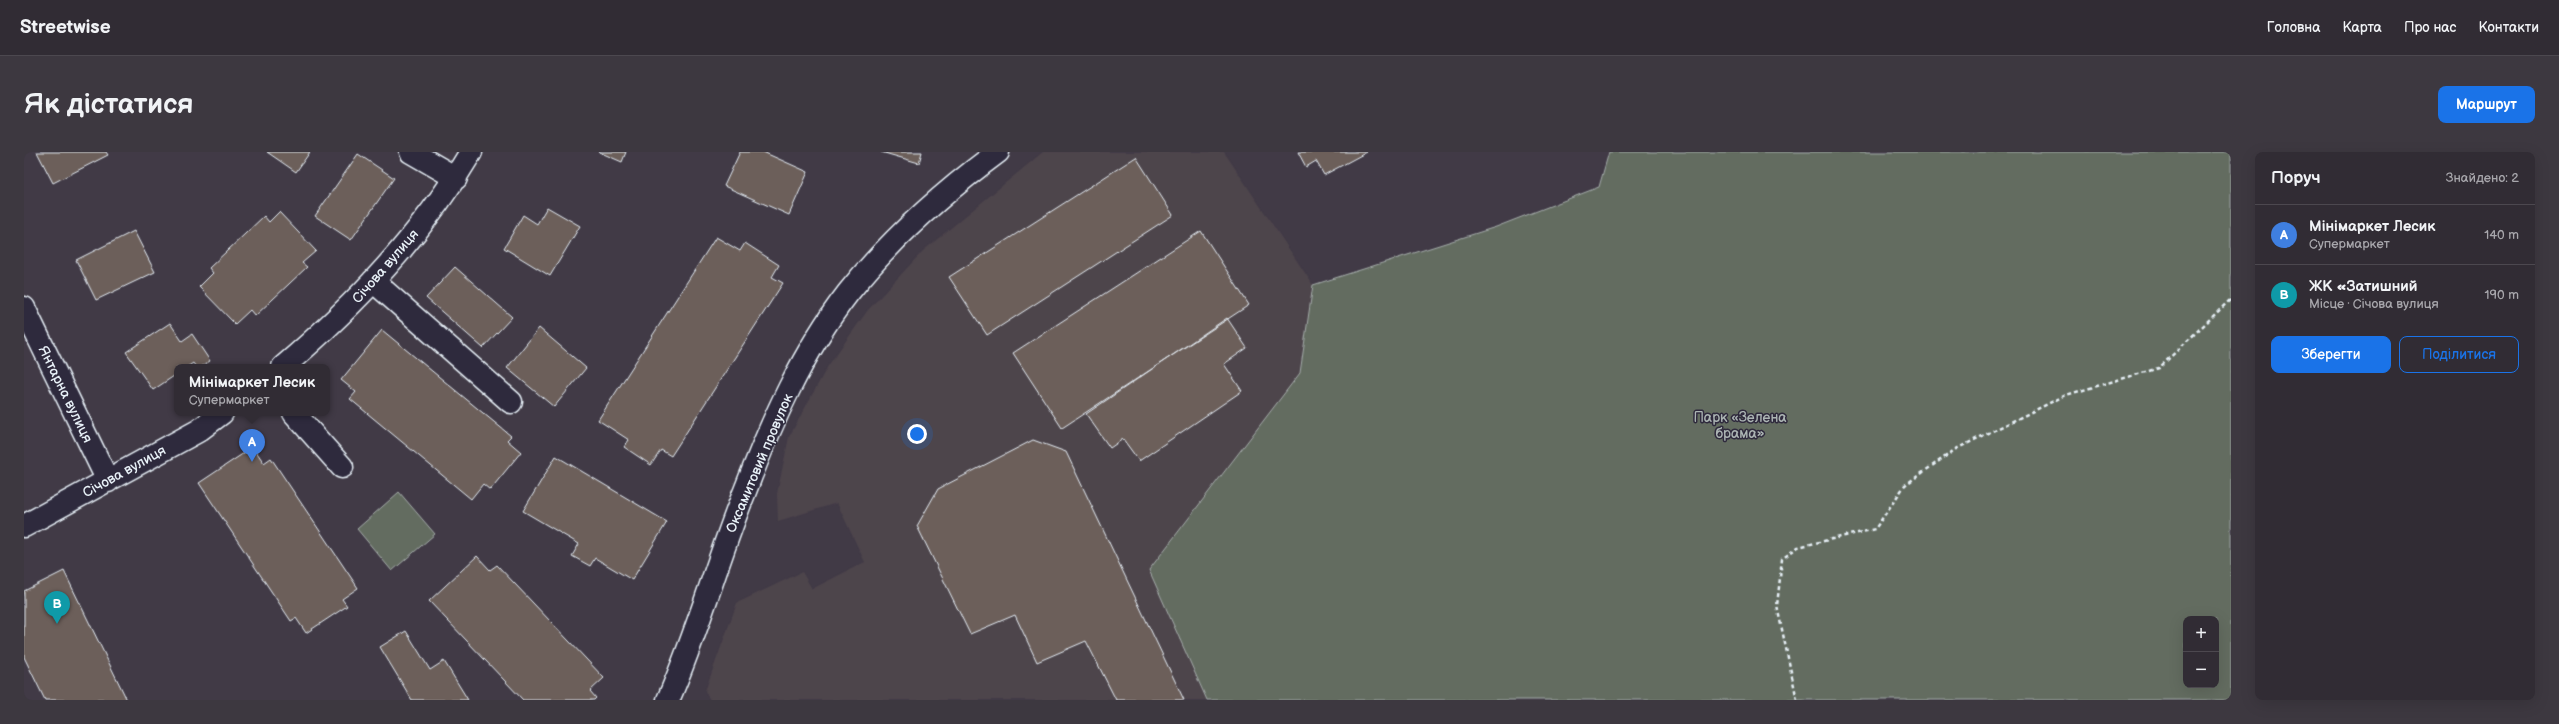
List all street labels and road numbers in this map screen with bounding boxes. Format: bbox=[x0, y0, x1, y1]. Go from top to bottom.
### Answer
street label: Січова вулиця bbox=[349, 226, 422, 307]
street label: Янтарна вулиця bbox=[35, 343, 96, 446]
street label: Оксамитовий провулок bbox=[722, 390, 797, 535]
street label: Січова вулиця bbox=[80, 441, 169, 501]

